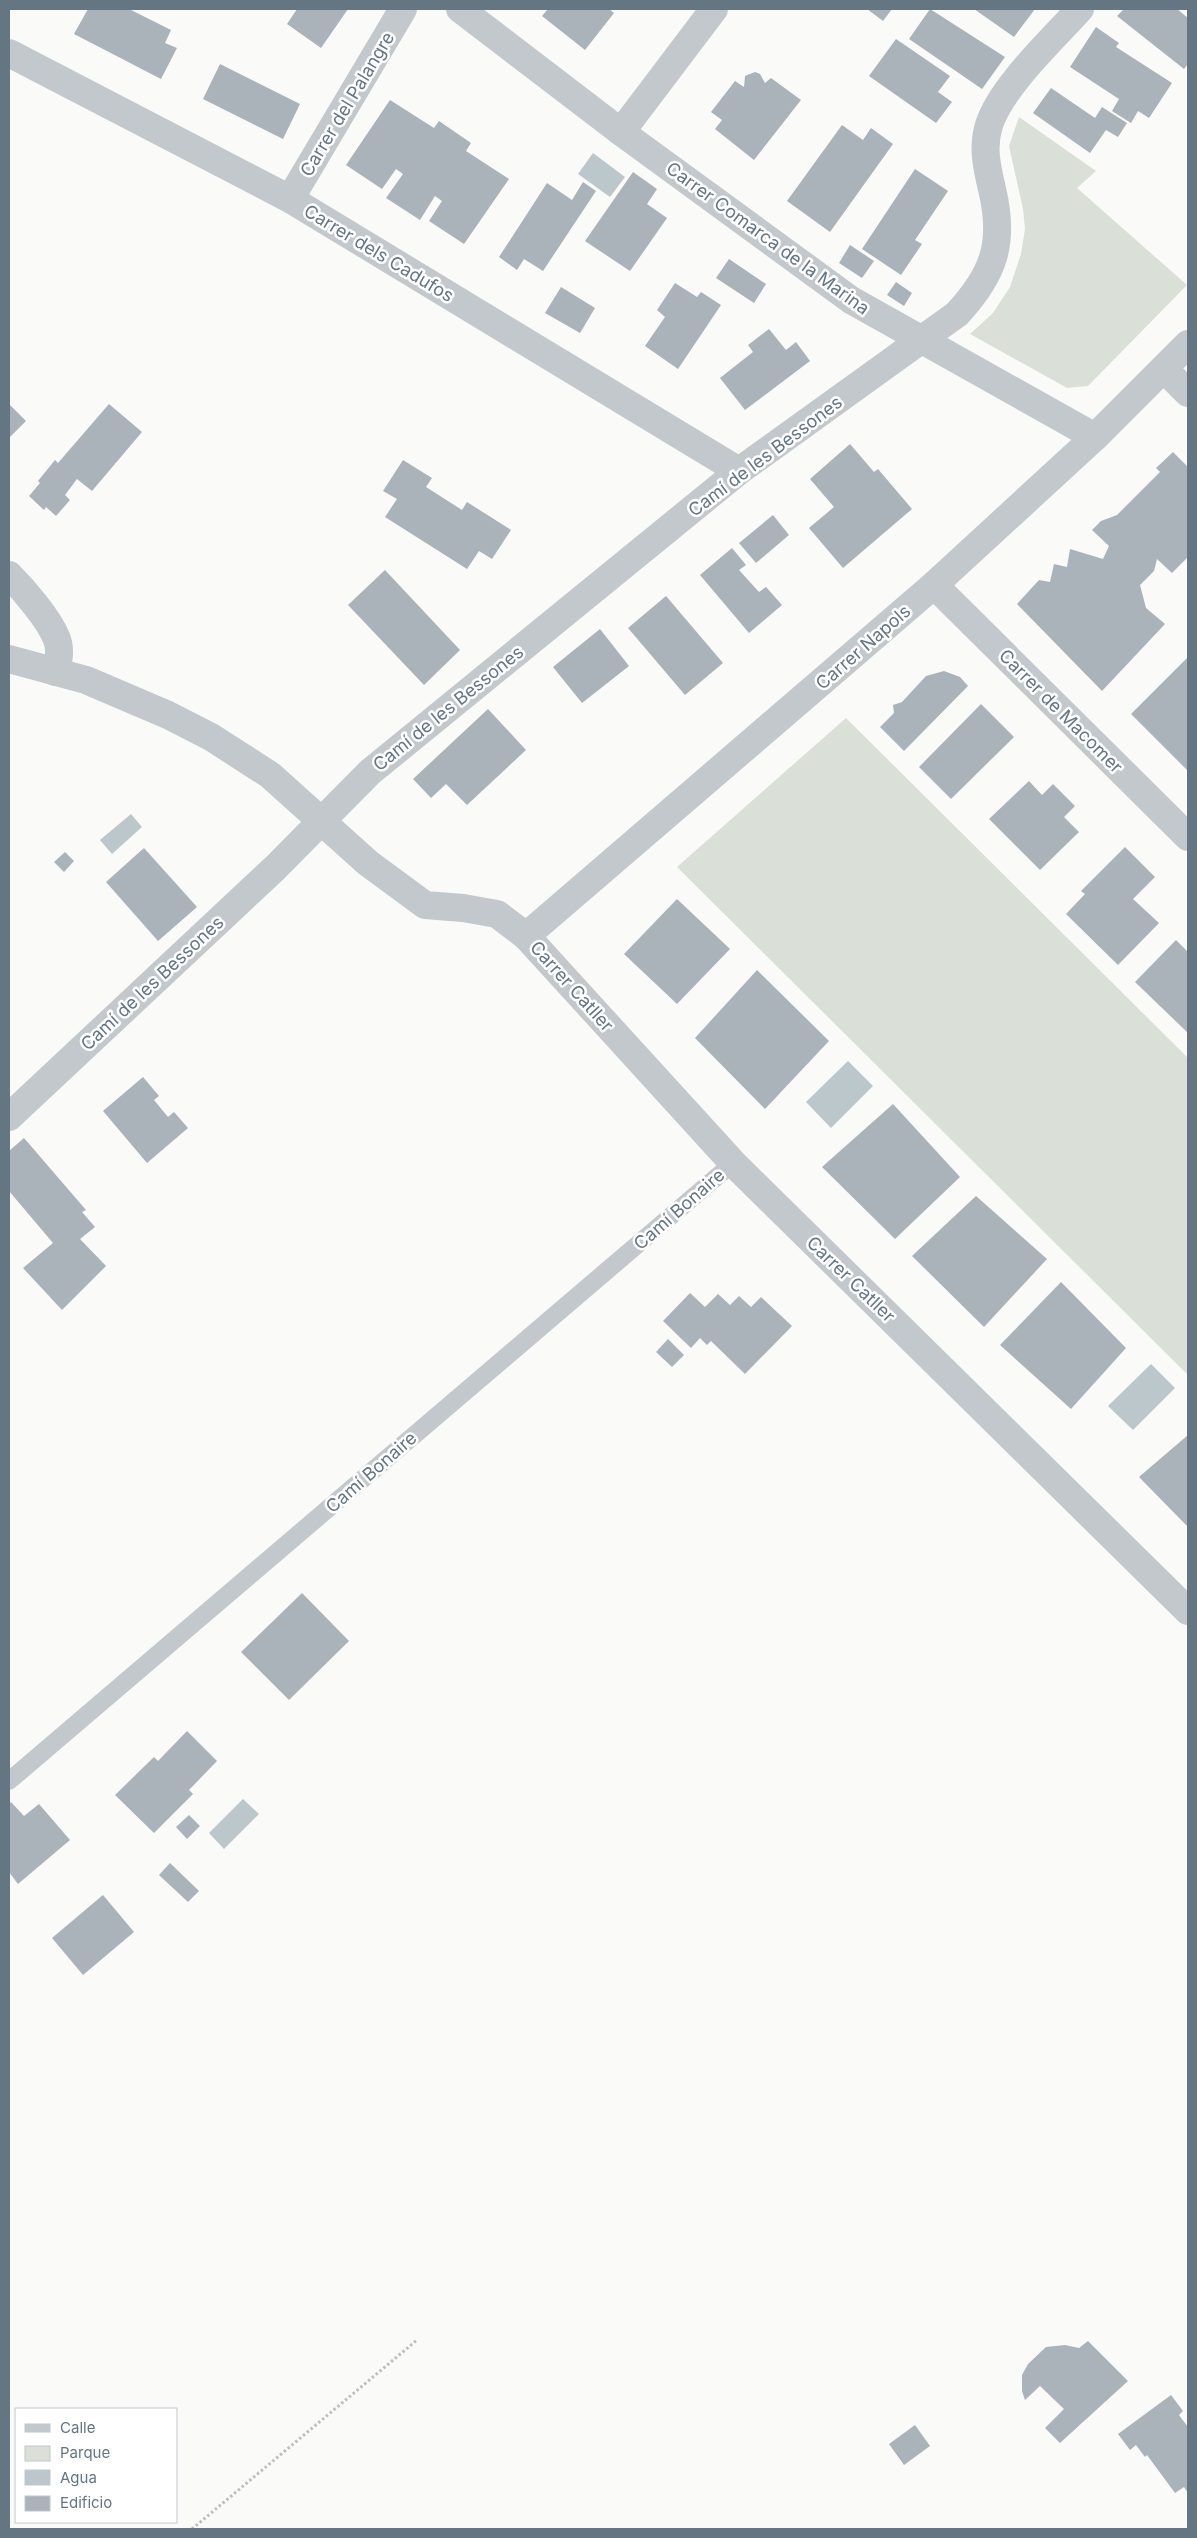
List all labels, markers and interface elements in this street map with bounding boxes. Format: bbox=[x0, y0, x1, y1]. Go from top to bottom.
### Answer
street label: Carrer del Palangre bbox=[296, 28, 398, 180]
street label: Carrer Comarca de la Marina bbox=[662, 157, 874, 319]
street label: Carrer dels Cadufos bbox=[300, 200, 458, 306]
street label: Camí de les Bessones bbox=[684, 391, 846, 521]
street label: Carrer Napols bbox=[811, 600, 915, 694]
street label: Camí de les Bessones bbox=[369, 641, 527, 775]
street label: Carrer de Macomer bbox=[995, 645, 1127, 777]
street label: Camí de les Bessones bbox=[76, 912, 228, 1054]
street label: Carrer Catller bbox=[526, 937, 618, 1036]
street label: Camí Bonaire bbox=[629, 1164, 729, 1254]
street label: Carrer Catller bbox=[803, 1232, 900, 1326]
street label: Camí Bonaire bbox=[321, 1427, 421, 1517]
legend bbox=[15, 2408, 178, 2523]
text: Calle bbox=[60, 2418, 95, 2437]
text: Parque bbox=[60, 2443, 110, 2462]
text: Agua bbox=[60, 2468, 97, 2487]
text: Edificio bbox=[60, 2493, 112, 2512]

